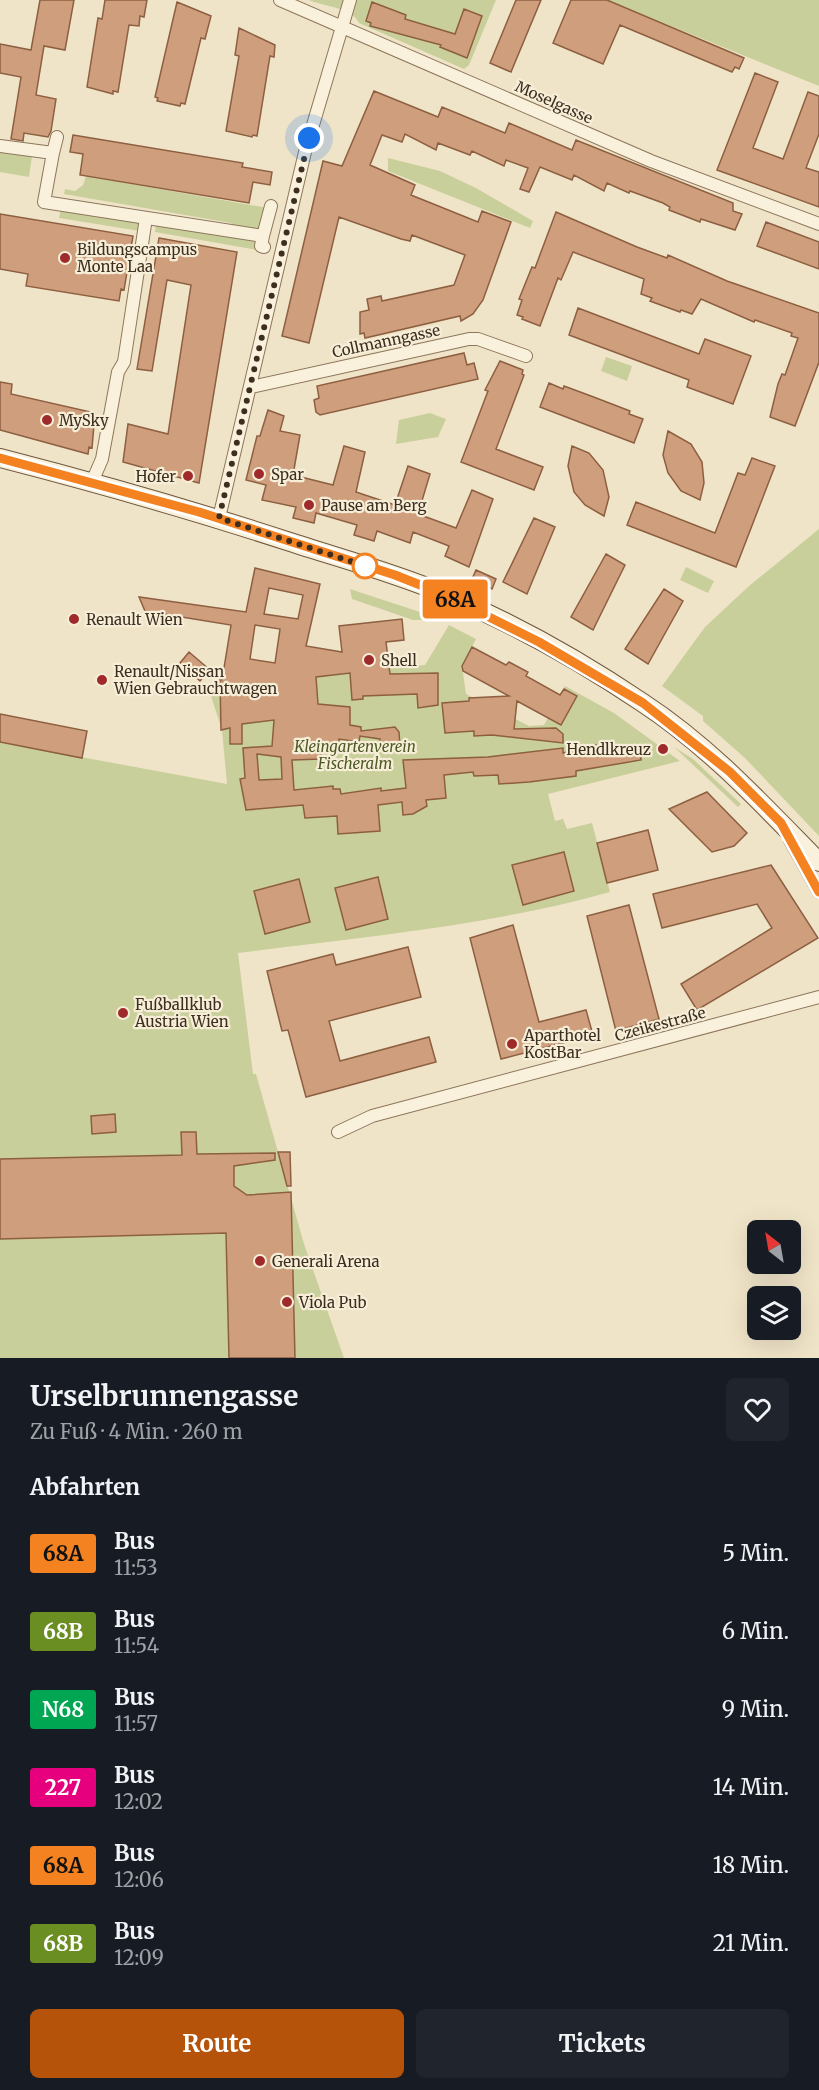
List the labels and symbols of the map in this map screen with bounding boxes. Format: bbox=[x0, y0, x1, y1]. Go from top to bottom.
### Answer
street label: Moselgasse bbox=[512, 76, 596, 128]
your location bbox=[294, 123, 324, 153]
place label: Bildungscampus Monte Laa bbox=[77, 240, 197, 276]
marker: Bildungscampus Monte Laa bbox=[58, 251, 72, 265]
street label: Collmanngasse bbox=[330, 320, 442, 362]
place label: MySky bbox=[59, 411, 109, 430]
marker: MySky bbox=[40, 413, 54, 427]
place label: Spar bbox=[271, 465, 304, 484]
place label: Hofer bbox=[135, 467, 176, 486]
marker: Spar bbox=[252, 467, 266, 481]
marker: Hofer bbox=[181, 469, 195, 483]
place label: Pause am Berg bbox=[321, 496, 427, 515]
marker: Pause am Berg bbox=[302, 498, 316, 512]
unlabelled marker bbox=[352, 553, 378, 579]
line badge: 68A bbox=[420, 580, 490, 618]
place label: Renault Wien bbox=[86, 610, 183, 629]
marker: Renault Wien bbox=[67, 612, 81, 626]
place label: Shell bbox=[381, 651, 417, 670]
marker: Shell bbox=[362, 653, 376, 667]
place label: Renault/Nissan Wien Gebrauchtwagen bbox=[113, 662, 277, 698]
marker: Renault/Nissan Wien Gebrauchtwagen bbox=[95, 673, 109, 687]
park label: Kleingartenverein Fischeralm bbox=[293, 737, 416, 773]
place label: Hendlkreuz bbox=[566, 740, 651, 759]
marker: Hendlkreuz bbox=[656, 742, 670, 756]
place label: Fußballklub Austria Wien bbox=[134, 995, 229, 1031]
street label: Czeikestraße bbox=[613, 1003, 708, 1045]
marker: Fußballklub Austria Wien bbox=[116, 1006, 130, 1020]
place label: Aparthotel KostBar bbox=[523, 1026, 601, 1062]
marker: Aparthotel KostBar bbox=[505, 1037, 519, 1051]
north arrow bbox=[747, 1220, 801, 1274]
place label: Generali Arena bbox=[272, 1252, 379, 1271]
marker: Generali Arena bbox=[253, 1254, 267, 1268]
place label: Viola Pub bbox=[298, 1293, 366, 1312]
marker: Viola Pub bbox=[280, 1295, 294, 1309]

